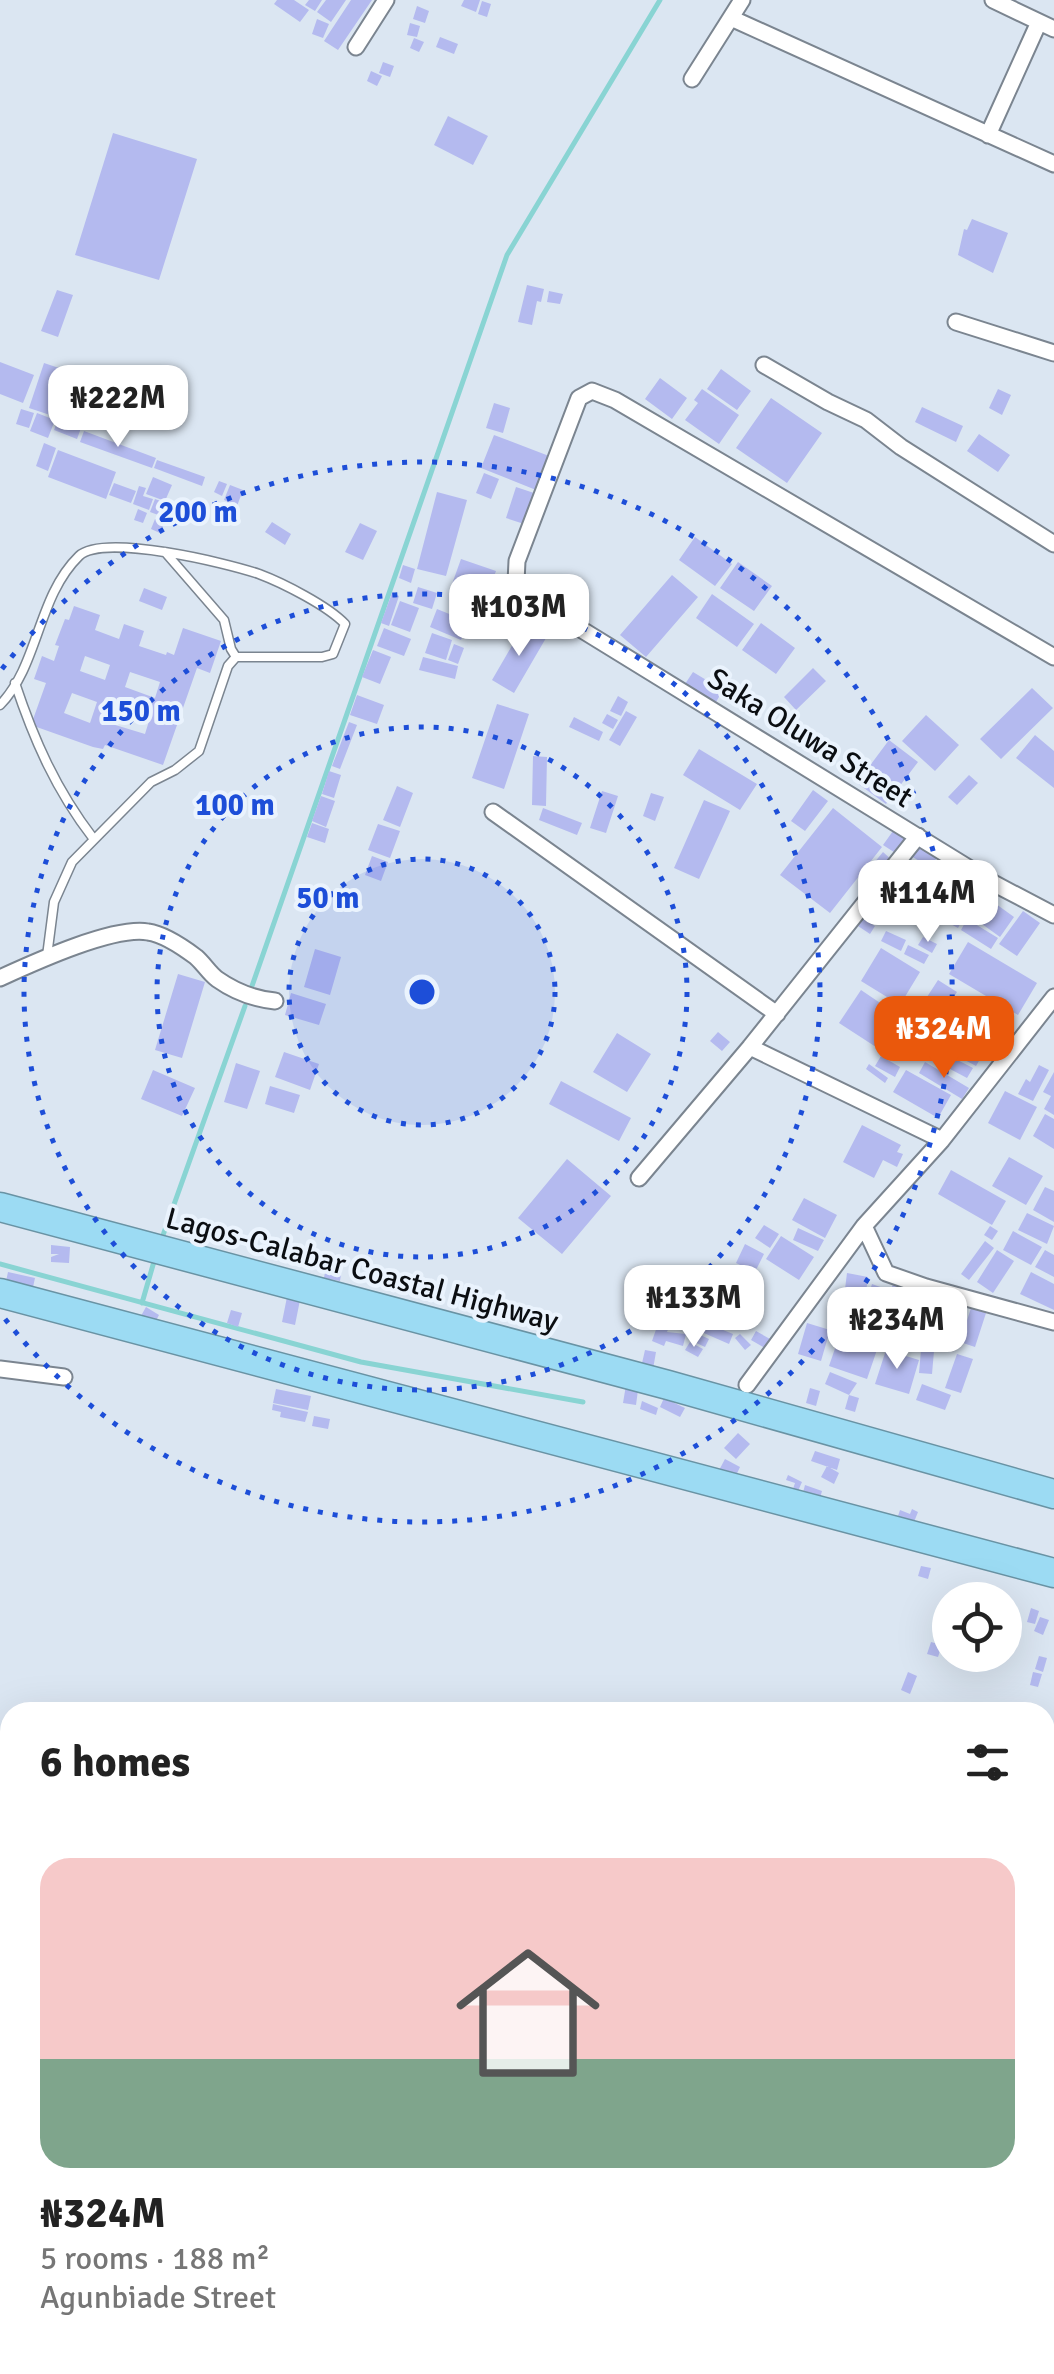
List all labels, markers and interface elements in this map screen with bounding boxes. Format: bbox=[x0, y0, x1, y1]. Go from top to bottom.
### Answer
pin: ₦222M bbox=[48, 365, 188, 450]
text: ₦222M bbox=[70, 378, 166, 417]
text: 200 m bbox=[158, 494, 238, 531]
pin: ₦103M bbox=[449, 574, 589, 659]
text: ₦103M bbox=[471, 587, 567, 626]
street label: Saka Oluwa Street bbox=[701, 660, 919, 816]
text: 150 m bbox=[101, 693, 181, 730]
text: 100 m bbox=[195, 787, 275, 824]
pin: ₦114M bbox=[858, 860, 998, 945]
text: ₦114M bbox=[880, 873, 976, 912]
text: 50 m bbox=[296, 880, 360, 917]
centre of rings bbox=[404, 974, 440, 1010]
pin: ₦324M bbox=[874, 996, 1014, 1081]
text: ₦324M bbox=[896, 1009, 992, 1048]
street label: Lagos-Calabar Coastal Highway bbox=[162, 1200, 562, 1340]
pin: ₦133M bbox=[624, 1265, 764, 1350]
text: ₦133M bbox=[646, 1278, 742, 1317]
pin: ₦234M bbox=[827, 1287, 967, 1372]
text: ₦234M bbox=[849, 1300, 945, 1339]
map controls bbox=[932, 1582, 1022, 1672]
button: locate bbox=[932, 1582, 1022, 1672]
icon: filters bbox=[960, 1735, 1015, 1790]
text: 6 homes bbox=[40, 1737, 190, 1788]
icon: home bbox=[438, 1923, 618, 2103]
text: ₦324M bbox=[40, 2188, 166, 2239]
text: 5 rooms · 188 m² bbox=[40, 2239, 270, 2278]
text: Agunbiade Street bbox=[40, 2278, 276, 2317]

